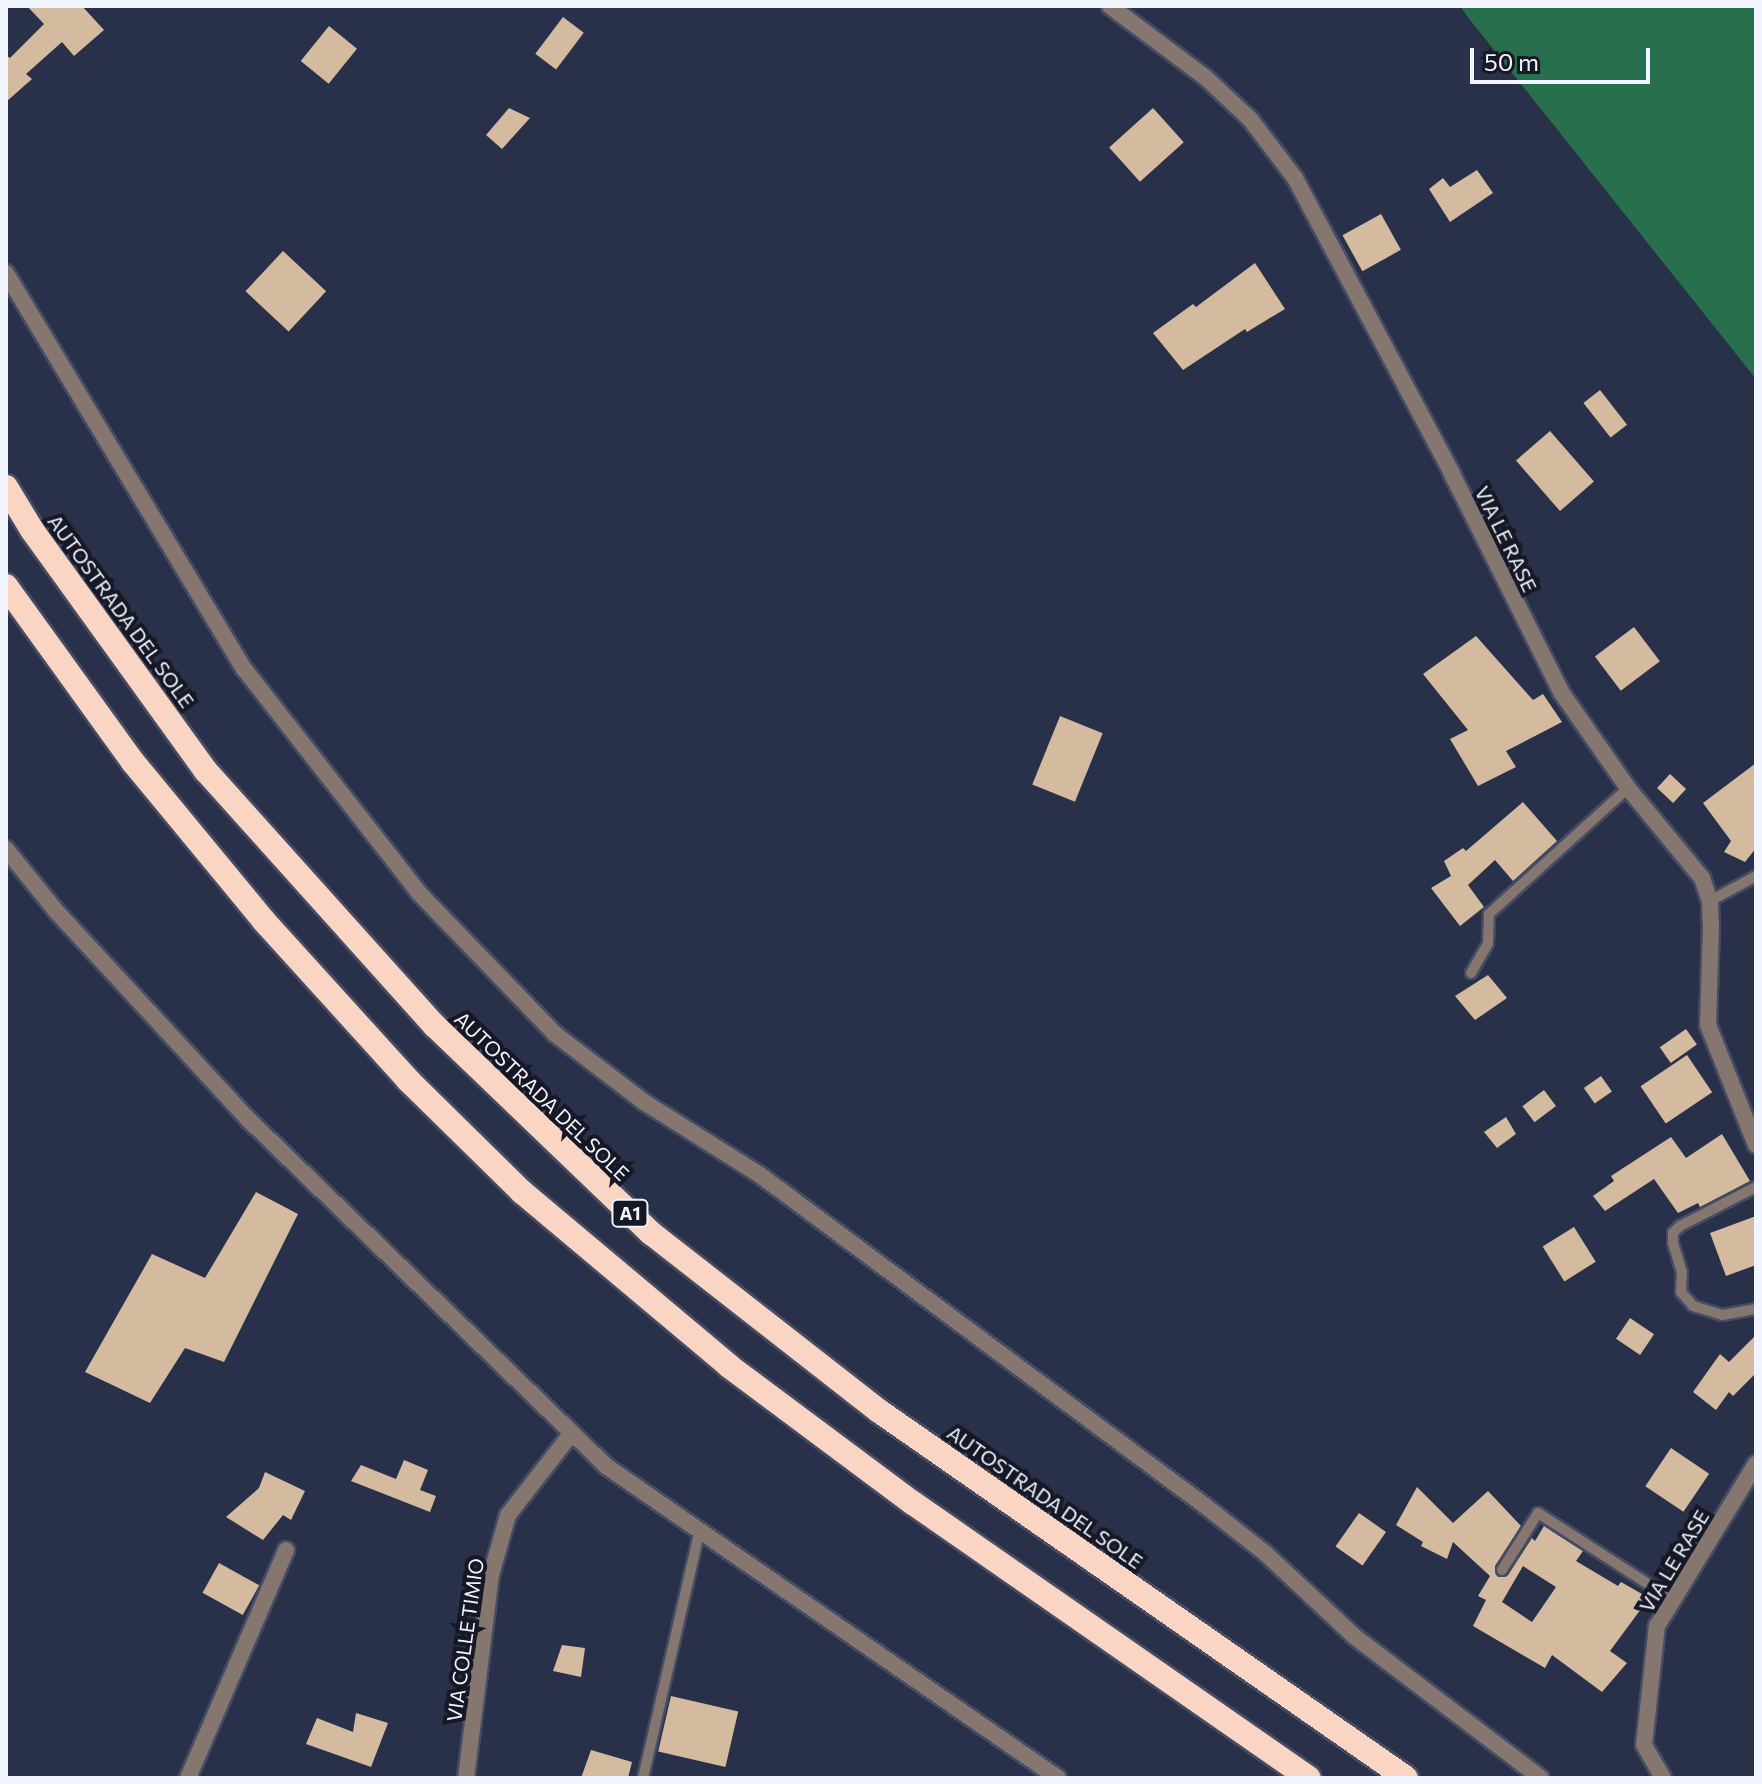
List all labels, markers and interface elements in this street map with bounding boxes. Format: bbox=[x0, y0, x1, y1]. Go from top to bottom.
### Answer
scale bar bbox=[1474, 32, 1654, 82]
text: 50 m bbox=[1484, 47, 1539, 76]
street label: VIA LE RASE bbox=[1470, 482, 1542, 596]
street label: AUTOSTRADA DEL SOLE bbox=[43, 510, 199, 712]
street label: AUTOSTRADA DEL SOLE bbox=[450, 1006, 634, 1186]
road number: A1 bbox=[610, 1199, 650, 1227]
street label: AUTOSTRADA DEL SOLE bbox=[943, 1420, 1147, 1574]
street label: VIA LE RASE bbox=[1634, 1506, 1714, 1616]
street label: VIA COLLE TIMIO bbox=[442, 1557, 488, 1723]

